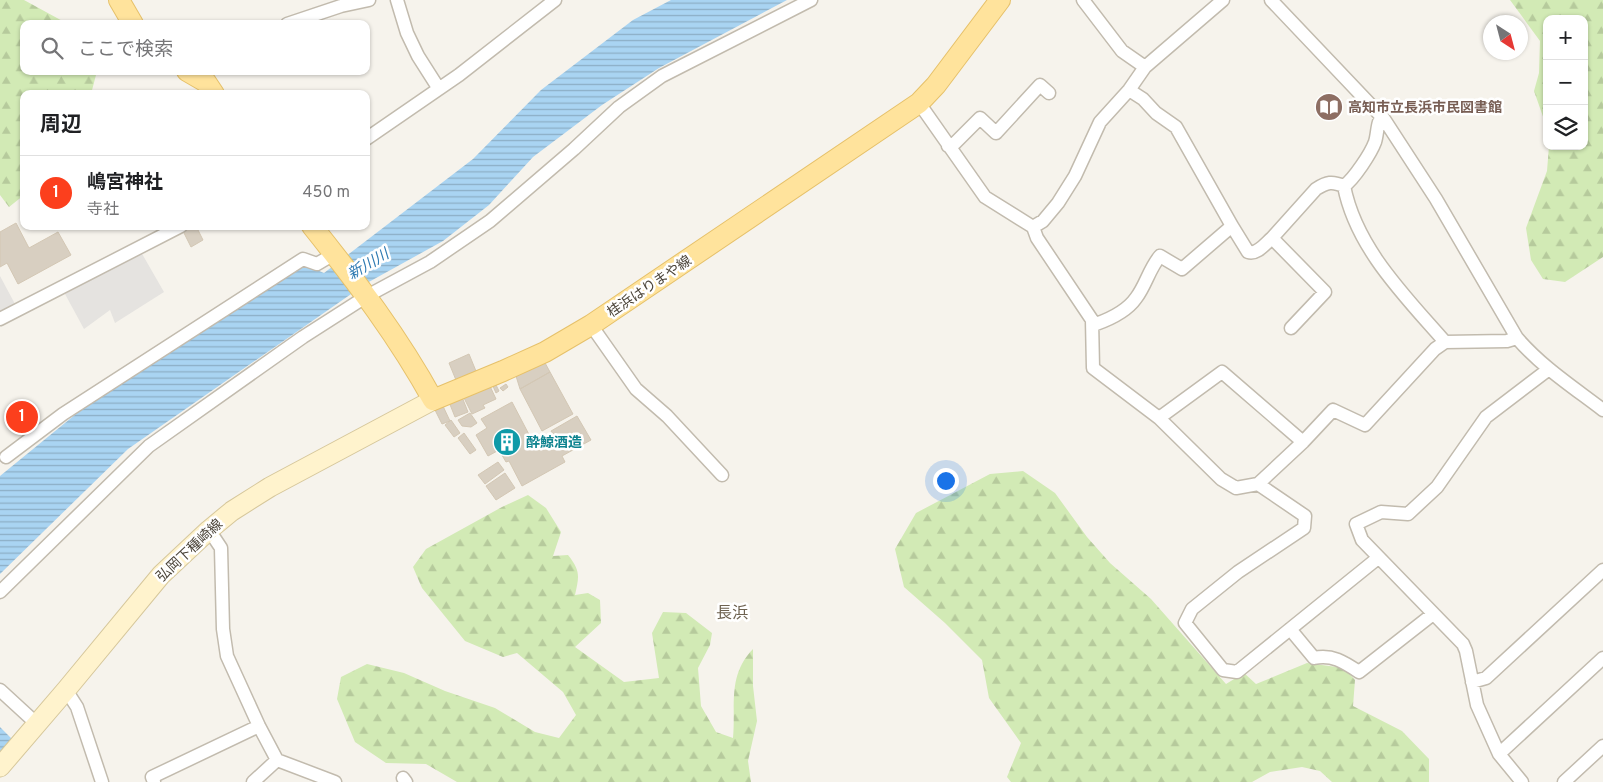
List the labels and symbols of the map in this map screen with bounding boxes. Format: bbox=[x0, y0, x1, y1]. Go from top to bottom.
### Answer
north arrow bbox=[1483, 15, 1528, 60]
library icon: 高知市立長浜市民図書館 bbox=[1314, 92, 1344, 122]
place label: 高知市立長浜市民図書館 bbox=[1348, 99, 1502, 117]
water label: 新川川 bbox=[345, 245, 395, 285]
street label: 桂浜はりまや線 bbox=[604, 253, 695, 322]
pin: 1 bbox=[6, 398, 38, 436]
building icon: 酔鯨酒造 bbox=[492, 427, 522, 457]
place label: 酔鯨酒造 bbox=[526, 435, 582, 452]
your location bbox=[933, 468, 959, 494]
street label: 弘岡下種崎線 bbox=[154, 516, 227, 586]
district label: 長浜 bbox=[716, 604, 748, 624]

